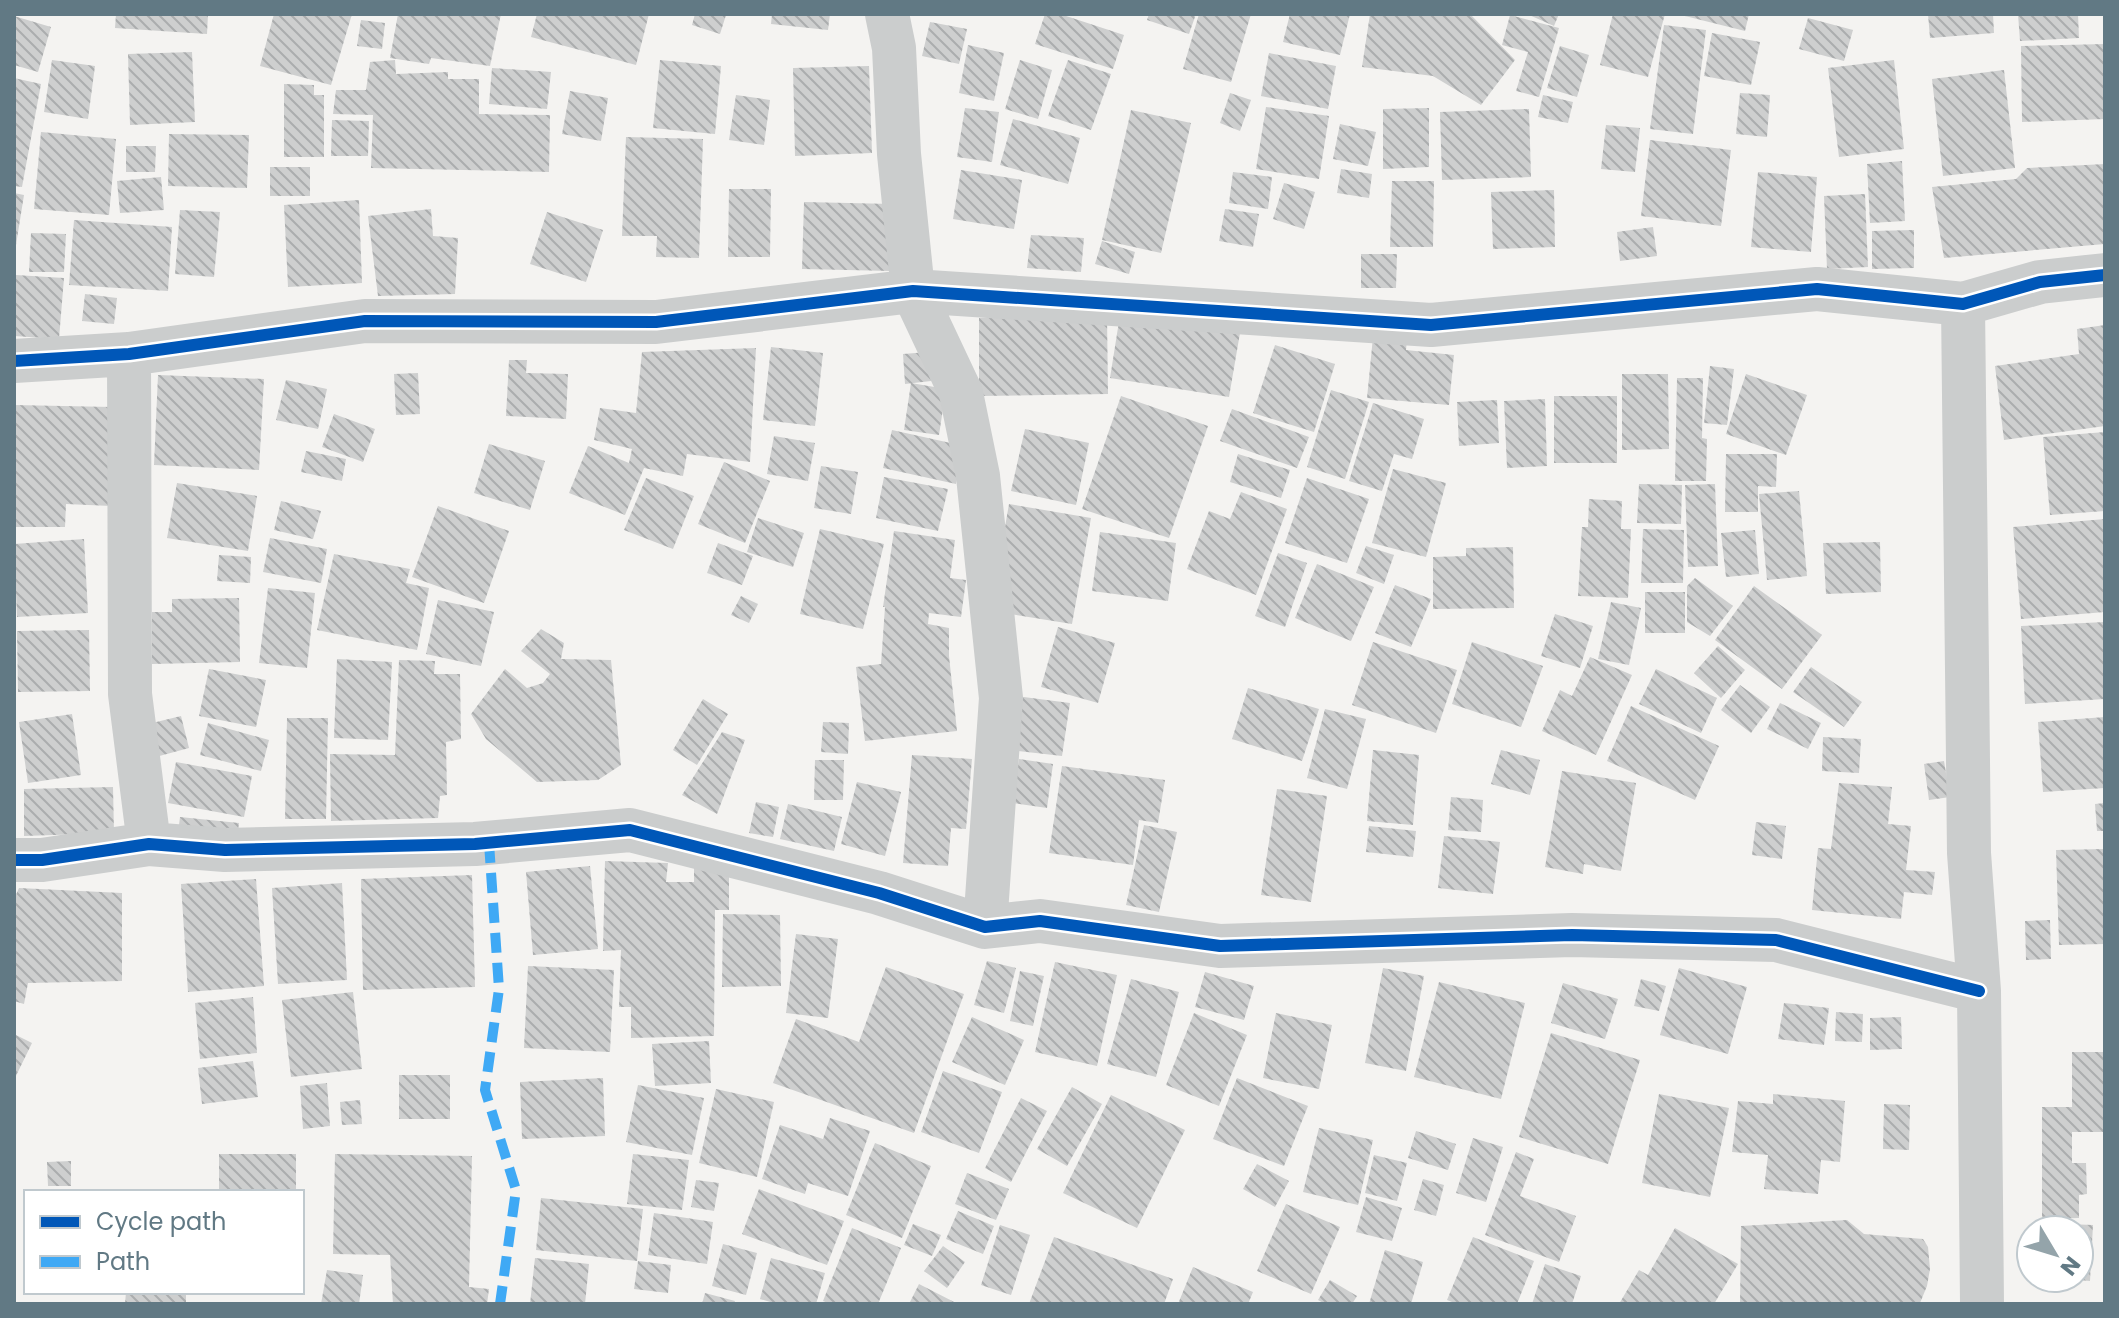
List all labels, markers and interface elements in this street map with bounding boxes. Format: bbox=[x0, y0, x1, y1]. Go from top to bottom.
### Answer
legend bbox=[24, 1190, 304, 1294]
text: Cycle path bbox=[96, 1205, 226, 1238]
north arrow bbox=[2015, 1214, 2095, 1294]
text: Path bbox=[96, 1245, 150, 1278]
text: N bbox=[2053, 1250, 2088, 1282]

